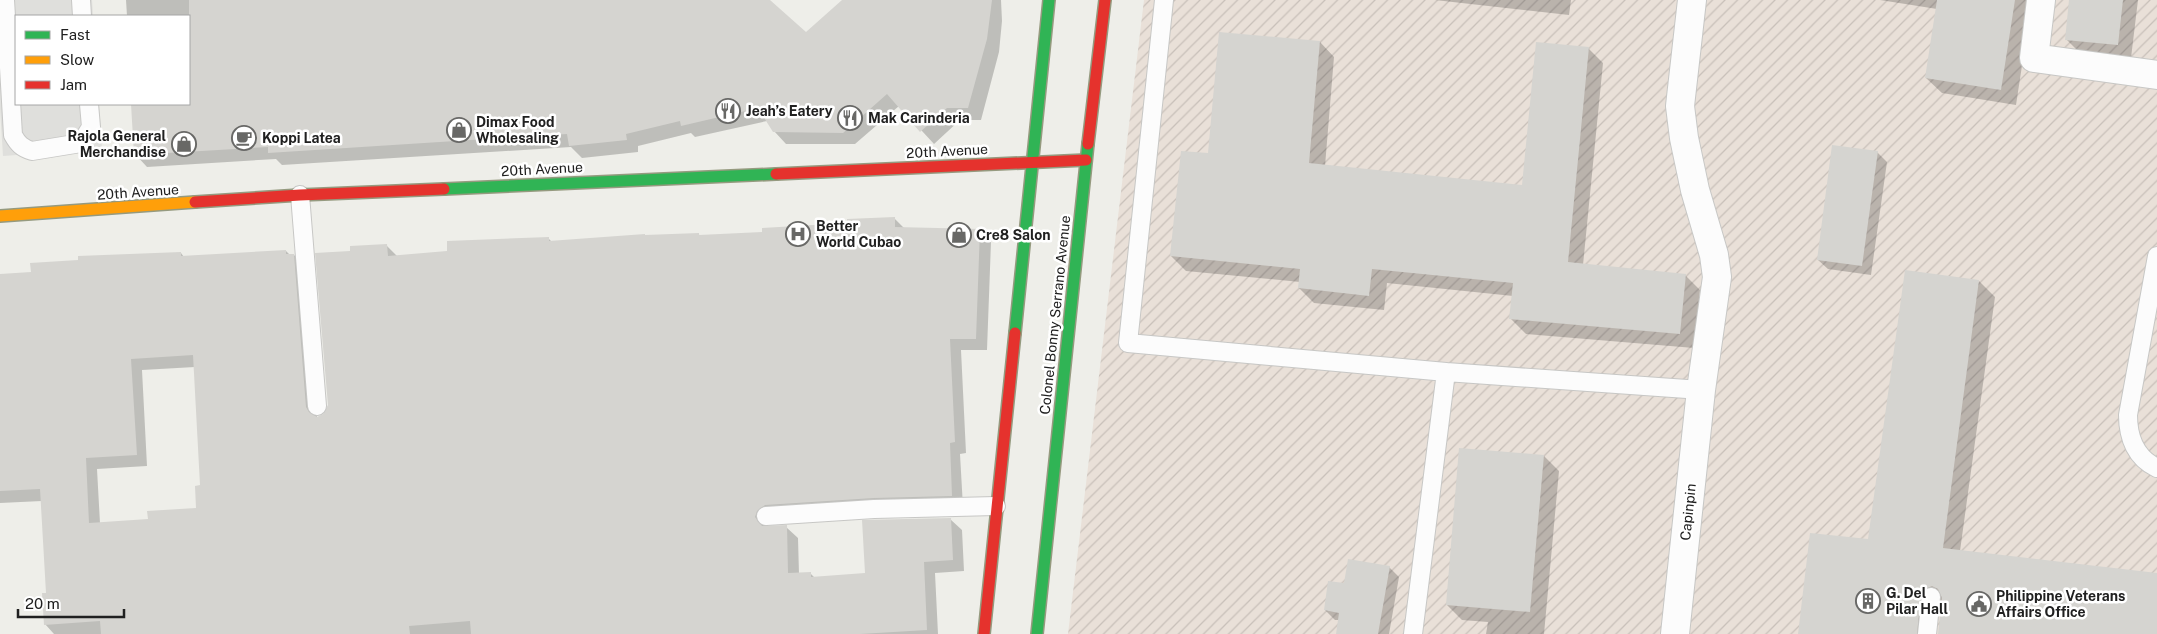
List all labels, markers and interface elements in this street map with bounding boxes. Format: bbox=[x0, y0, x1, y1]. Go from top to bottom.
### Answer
legend bbox=[15, 15, 190, 105]
text: Fast bbox=[60, 26, 90, 43]
text: Slow bbox=[60, 51, 95, 68]
text: Jam bbox=[60, 76, 87, 93]
restaurant icon: Jeah’s Eatery bbox=[715, 98, 741, 124]
place label: Jeah’s Eatery bbox=[746, 103, 833, 119]
restaurant icon: Mak Carinderia bbox=[837, 105, 863, 131]
place label: Mak Carinderia bbox=[868, 110, 970, 126]
place label: Dimax Food Wholesaling bbox=[476, 114, 559, 146]
shop icon: Dimax Food Wholesaling bbox=[446, 117, 472, 143]
cafe icon: Koppi Latea bbox=[231, 125, 257, 151]
place label: Rajola General Merchandise bbox=[68, 128, 166, 160]
place label: Koppi Latea bbox=[262, 130, 341, 146]
shop icon: Rajola General Merchandise bbox=[171, 131, 197, 157]
street label: 20th Avenue bbox=[906, 141, 988, 161]
street label: 20th Avenue bbox=[501, 159, 583, 179]
street label: 20th Avenue bbox=[97, 181, 179, 203]
street label: Colonel Bonny Serrano Avenue bbox=[1037, 215, 1073, 415]
place label: Better World Cubao bbox=[816, 218, 901, 250]
hospital icon: Better World Cubao bbox=[785, 221, 811, 247]
shop icon: Cre8 Salon bbox=[946, 222, 972, 248]
place label: Cre8 Salon bbox=[976, 227, 1051, 243]
street label: Capinpin bbox=[1677, 483, 1699, 541]
place label: G. Del Pilar Hall bbox=[1886, 585, 1948, 617]
scale bar bbox=[18, 586, 124, 618]
building icon: G. Del Pilar Hall bbox=[1855, 588, 1881, 614]
place label: Philippine Veterans Affairs Office bbox=[1996, 588, 2125, 620]
public building icon: Philippine Veterans Affairs Office bbox=[1966, 591, 1992, 617]
text: 20 m bbox=[25, 595, 60, 612]

